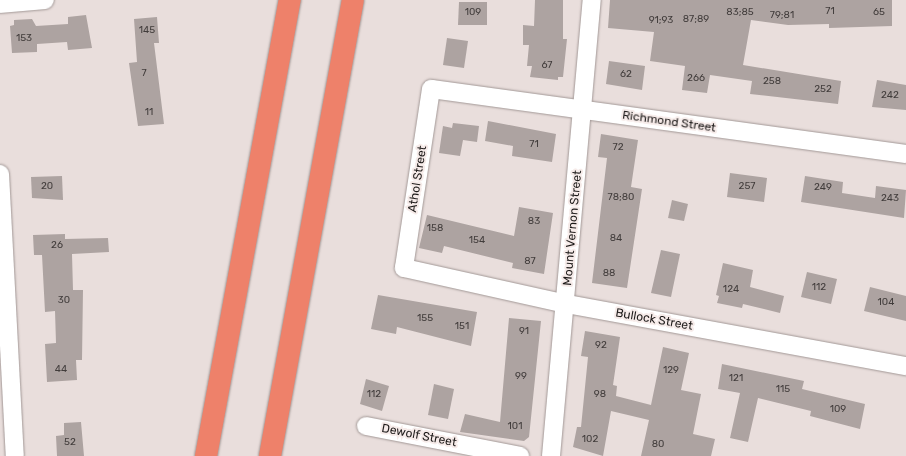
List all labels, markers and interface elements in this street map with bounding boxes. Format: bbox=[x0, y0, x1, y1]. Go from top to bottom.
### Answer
house number: 71 bbox=[825, 6, 835, 18]
house number: 109 bbox=[465, 7, 481, 19]
house number: 83;85 bbox=[726, 7, 754, 19]
house number: 65 bbox=[873, 7, 885, 19]
house number: 79;81 bbox=[770, 10, 794, 22]
house number: 87;89 bbox=[683, 14, 709, 26]
house number: 91;93 bbox=[649, 15, 673, 27]
house number: 145 bbox=[139, 25, 155, 37]
house number: 153 bbox=[16, 33, 32, 45]
house number: 67 bbox=[542, 60, 552, 72]
house number: 7 bbox=[141, 68, 147, 80]
house number: 62 bbox=[620, 69, 632, 81]
house number: 266 bbox=[687, 73, 705, 85]
house number: 258 bbox=[763, 76, 781, 88]
house number: 252 bbox=[814, 84, 832, 96]
house number: 242 bbox=[881, 90, 899, 102]
house number: 11 bbox=[145, 107, 153, 119]
street label: Richmond Street bbox=[621, 108, 717, 136]
house number: 71 bbox=[529, 139, 539, 151]
house number: 72 bbox=[613, 142, 623, 154]
street label: Athol Street bbox=[406, 145, 430, 213]
street label: Mount Vernon Street bbox=[561, 170, 585, 286]
house number: 20 bbox=[41, 181, 53, 193]
house number: 257 bbox=[739, 181, 755, 193]
house number: 249 bbox=[814, 182, 832, 194]
house number: 78;80 bbox=[608, 192, 634, 204]
house number: 243 bbox=[881, 193, 899, 205]
house number: 83 bbox=[528, 216, 540, 228]
house number: 158 bbox=[427, 223, 443, 235]
house number: 84 bbox=[610, 233, 622, 245]
house number: 154 bbox=[469, 235, 485, 247]
house number: 26 bbox=[51, 240, 63, 252]
house number: 87 bbox=[524, 256, 536, 268]
house number: 88 bbox=[603, 268, 615, 280]
house number: 112 bbox=[812, 282, 826, 294]
house number: 124 bbox=[723, 284, 739, 296]
house number: 30 bbox=[58, 295, 70, 307]
house number: 104 bbox=[878, 297, 894, 309]
street label: Bullock Street bbox=[614, 306, 694, 334]
house number: 155 bbox=[417, 313, 433, 325]
house number: 151 bbox=[455, 321, 469, 333]
house number: 91 bbox=[519, 326, 529, 338]
house number: 92 bbox=[595, 340, 607, 352]
house number: 44 bbox=[55, 364, 67, 376]
house number: 129 bbox=[663, 365, 679, 377]
house number: 99 bbox=[515, 371, 527, 383]
house number: 121 bbox=[729, 373, 743, 385]
house number: 115 bbox=[776, 384, 790, 396]
house number: 112 bbox=[367, 389, 381, 401]
house number: 98 bbox=[594, 389, 606, 401]
house number: 109 bbox=[830, 404, 846, 416]
house number: 101 bbox=[508, 421, 522, 433]
street label: Dewolf Street bbox=[380, 422, 458, 450]
house number: 102 bbox=[582, 434, 598, 446]
house number: 52 bbox=[64, 437, 76, 449]
house number: 80 bbox=[652, 439, 664, 451]

